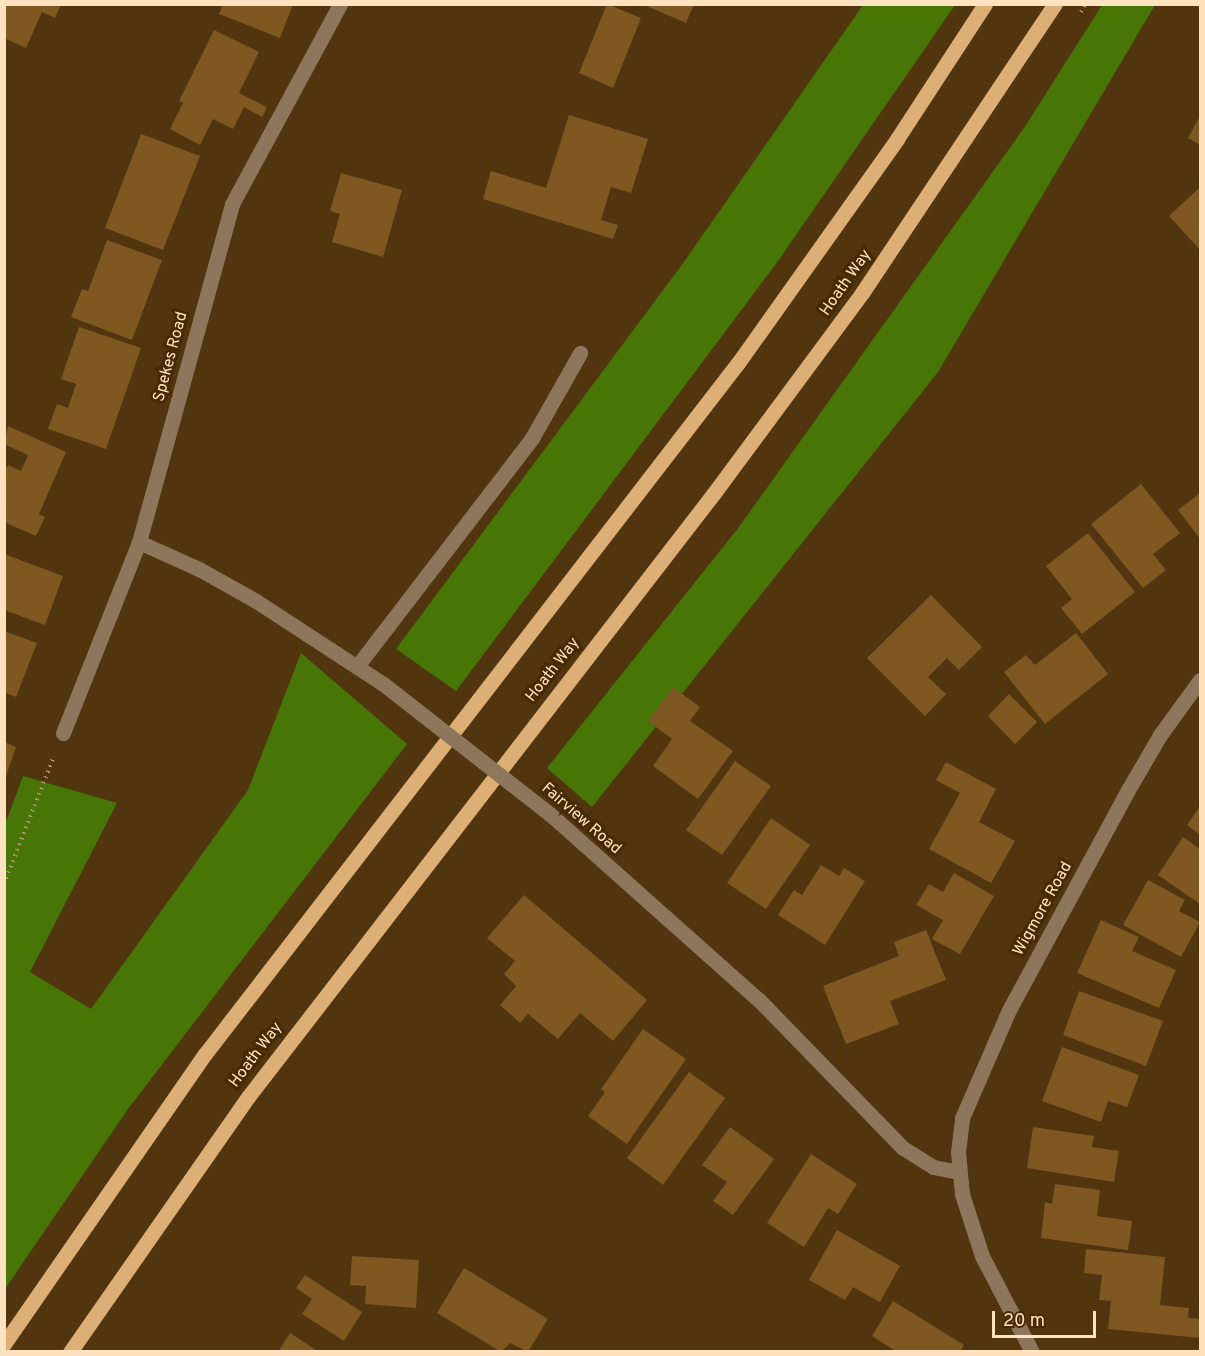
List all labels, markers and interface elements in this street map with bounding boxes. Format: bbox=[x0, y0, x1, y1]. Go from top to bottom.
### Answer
street label: Hoath Way bbox=[816, 246, 876, 320]
street label: Spekes Road bbox=[150, 310, 192, 404]
street label: Hoath Way bbox=[522, 634, 584, 706]
street label: Fairview Road bbox=[537, 779, 625, 859]
street label: Wigmore Road bbox=[1009, 859, 1077, 959]
street label: Hoath Way bbox=[225, 1018, 287, 1092]
scale bar bbox=[995, 1299, 1098, 1337]
text: 20 m bbox=[1003, 1310, 1045, 1333]

